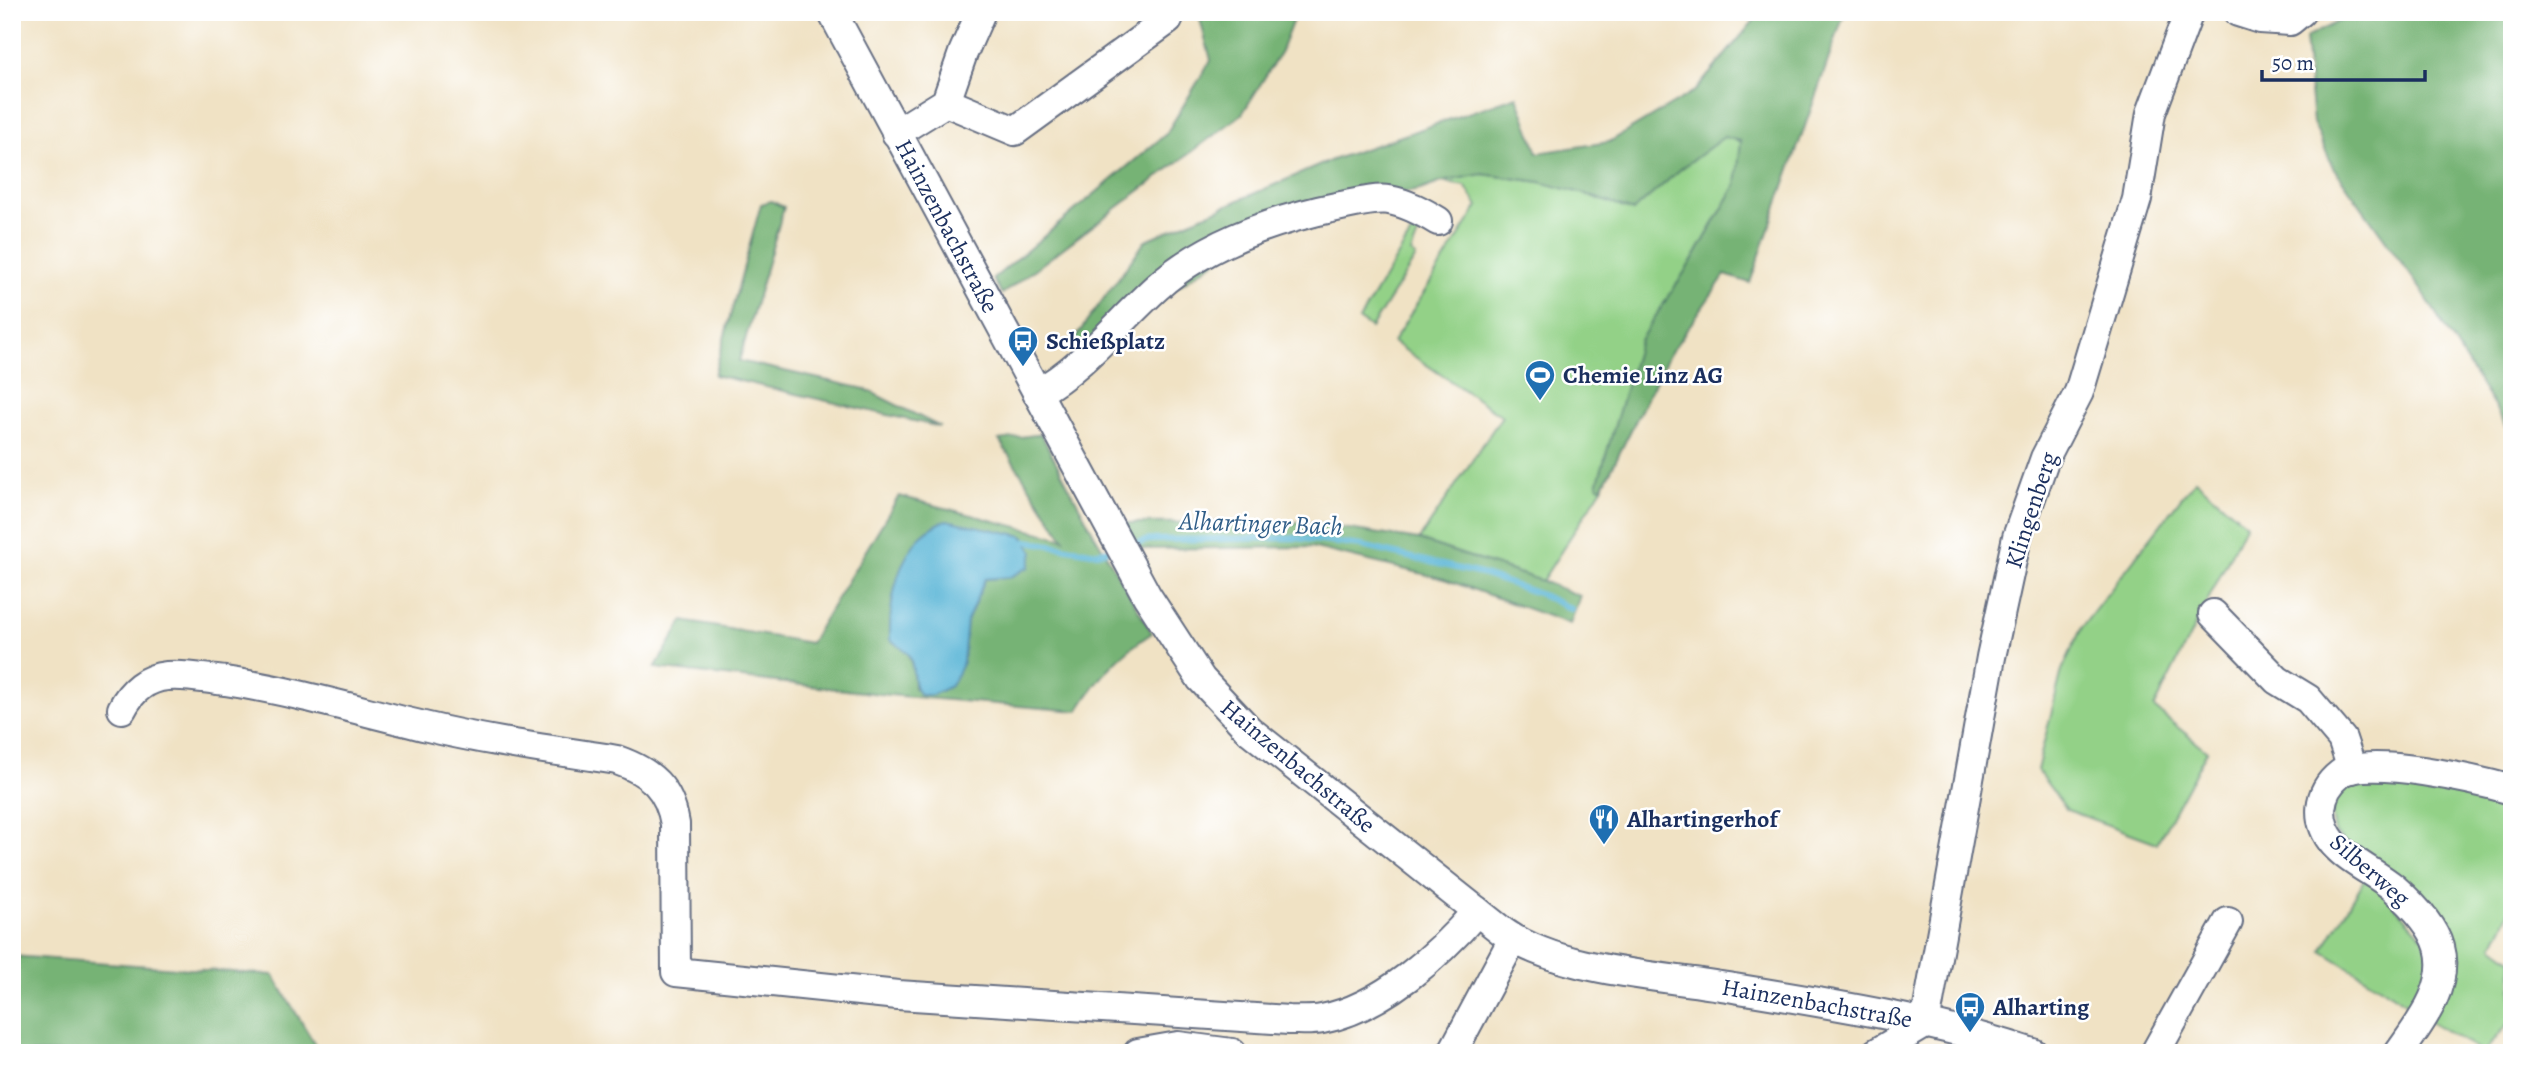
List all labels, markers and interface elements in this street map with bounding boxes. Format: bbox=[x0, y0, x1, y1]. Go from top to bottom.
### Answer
scale bar bbox=[2262, 38, 2424, 82]
text: 50 m bbox=[2272, 49, 2314, 77]
street label: Hainzenbachstraße bbox=[888, 133, 1006, 319]
bus stop icon: Schießplatz bbox=[1006, 324, 1040, 368]
place label: Schießplatz bbox=[1046, 325, 1165, 357]
sports icon: Chemie Linz AG bbox=[1523, 358, 1557, 402]
place label: Chemie Linz AG bbox=[1563, 359, 1723, 391]
street label: Klingenberg bbox=[1997, 448, 2065, 572]
water label: Alhartinger Bach bbox=[1176, 503, 1343, 544]
street label: Hainzenbachstraße bbox=[1214, 692, 1382, 840]
restaurant icon: Alhartingerhof bbox=[1587, 802, 1621, 846]
place label: Alhartingerhof bbox=[1626, 803, 1781, 835]
street label: Silberweg bbox=[2323, 826, 2417, 914]
street label: Hainzenbachstraße bbox=[1719, 971, 1915, 1035]
bus stop icon: Alharting bbox=[1953, 990, 1987, 1034]
place label: Alharting bbox=[1992, 991, 2090, 1023]

